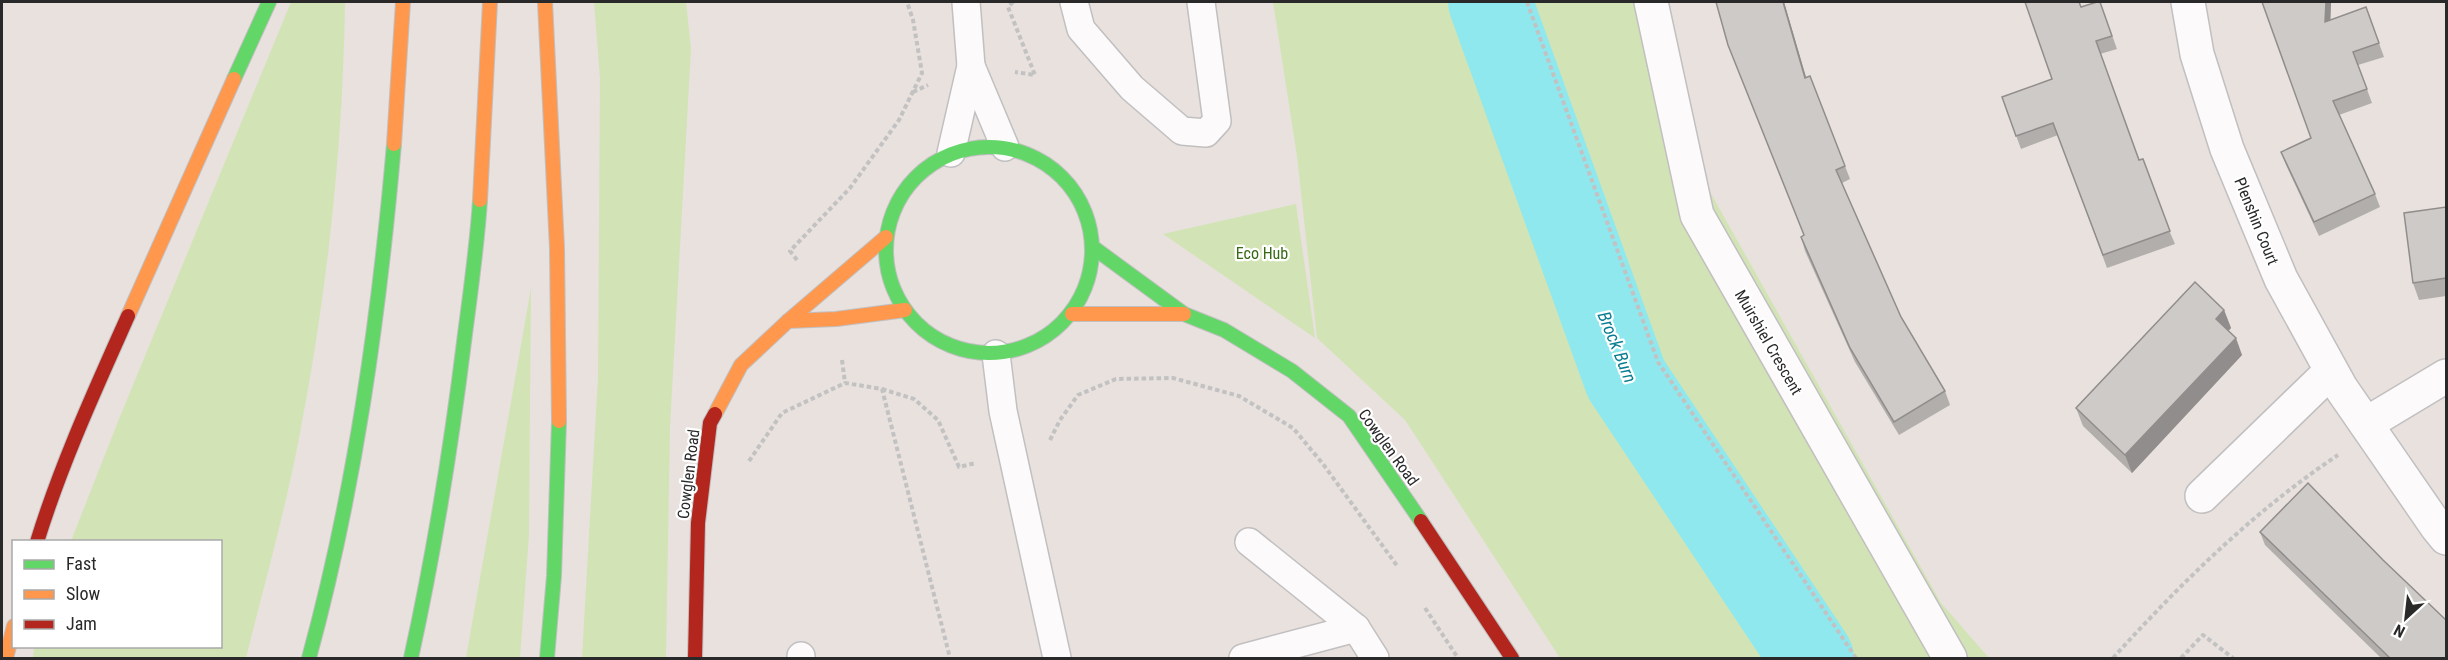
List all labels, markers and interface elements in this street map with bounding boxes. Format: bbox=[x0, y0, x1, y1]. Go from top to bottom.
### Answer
street label: Plenshin Court bbox=[2230, 175, 2283, 268]
park label: Eco Hub bbox=[1236, 244, 1288, 263]
street label: Muirshiel Crescent bbox=[1731, 286, 1806, 398]
water label: Brock Burn bbox=[1594, 308, 1641, 386]
street label: Cowglen Road bbox=[1354, 405, 1423, 489]
street label: Cowglen Road bbox=[674, 428, 703, 520]
legend bbox=[12, 540, 222, 648]
text: Fast bbox=[66, 553, 97, 574]
text: Slow bbox=[66, 583, 101, 604]
north arrow bbox=[2376, 588, 2436, 648]
text: Jam bbox=[66, 613, 97, 634]
text: N bbox=[2391, 620, 2408, 642]

